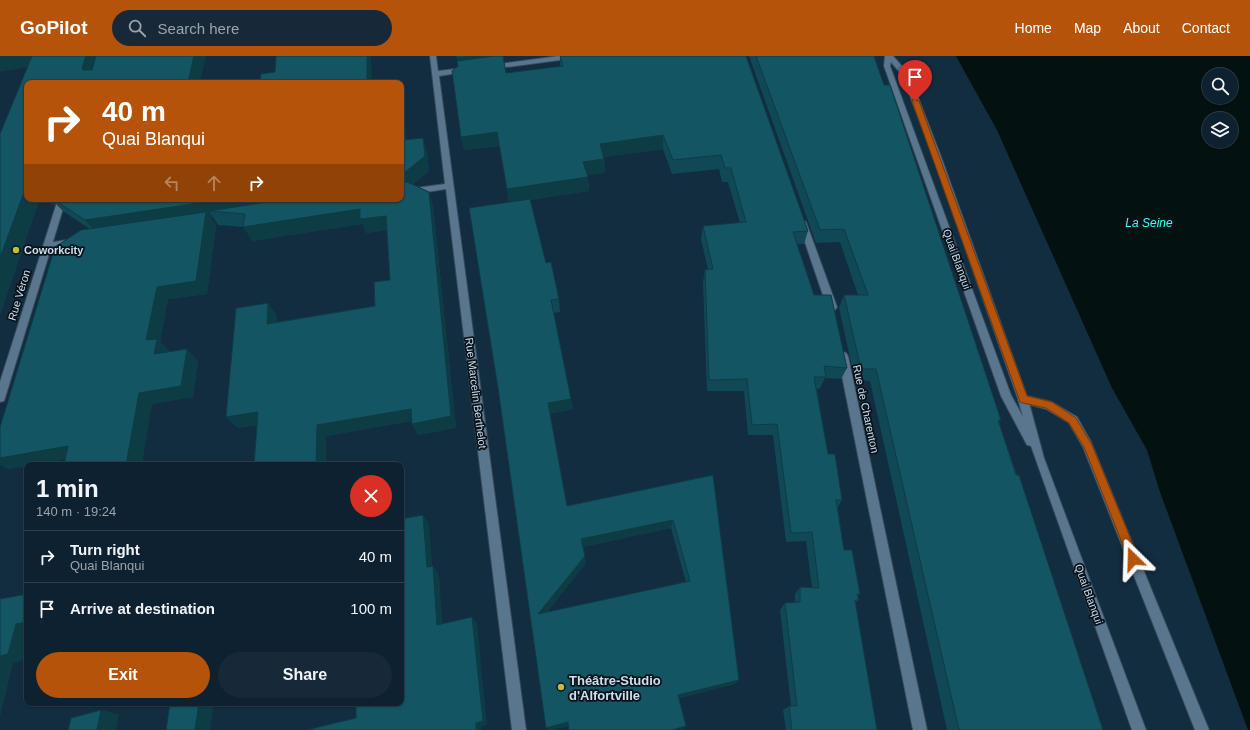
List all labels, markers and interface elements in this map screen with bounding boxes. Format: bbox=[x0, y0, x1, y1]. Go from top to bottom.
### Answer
search box bbox=[112, 10, 392, 46]
text: GoPilot bbox=[20, 17, 88, 38]
icon: search bbox=[126, 17, 148, 39]
text: Search here bbox=[158, 20, 239, 37]
text: Home bbox=[1015, 20, 1052, 36]
text: Map bbox=[1074, 20, 1101, 36]
text: About bbox=[1123, 20, 1160, 36]
text: Contact bbox=[1182, 20, 1230, 36]
pin bbox=[898, 60, 932, 101]
icon: arrive bbox=[904, 66, 926, 88]
map controls bbox=[1202, 68, 1238, 148]
button: search bbox=[1202, 68, 1238, 104]
icon: right bbox=[36, 96, 88, 148]
text: 40 m bbox=[102, 96, 166, 127]
button: layers bbox=[1202, 112, 1238, 148]
text: Quai Blanqui bbox=[102, 129, 205, 149]
icon: left bbox=[161, 172, 183, 194]
icon: ahead bbox=[203, 172, 225, 194]
icon: right bbox=[245, 172, 267, 194]
water label: La Seine bbox=[1125, 216, 1173, 230]
street label: Quai Blanqui bbox=[941, 227, 973, 291]
place label: Coworkcity bbox=[24, 244, 84, 256]
marker: Coworkcity bbox=[11, 245, 21, 255]
street label: Rue Véron bbox=[6, 268, 32, 322]
street label: Rue Marcelin Berthelot bbox=[463, 337, 489, 449]
street label: Rue de Charenton bbox=[851, 364, 881, 454]
text: 1 min bbox=[36, 475, 99, 502]
button: close bbox=[350, 475, 392, 517]
text: 140 m · 19:24 bbox=[36, 504, 116, 519]
position arrow bbox=[1112, 538, 1154, 580]
text: Turn right bbox=[70, 541, 140, 558]
icon: right bbox=[36, 546, 58, 568]
text: 40 m bbox=[359, 548, 392, 565]
text: Quai Blanqui bbox=[70, 558, 144, 573]
street label: Quai Blanqui bbox=[1073, 562, 1105, 626]
icon: arrive bbox=[36, 598, 58, 620]
text: Arrive at destination bbox=[70, 600, 215, 617]
text: 100 m bbox=[350, 600, 392, 617]
button: Exit bbox=[36, 652, 210, 698]
button: Share bbox=[218, 652, 392, 698]
place label: Théâtre-Studio d'Alfortville bbox=[569, 673, 661, 703]
marker: Théâtre-Studio d'Alfortville bbox=[556, 682, 566, 692]

